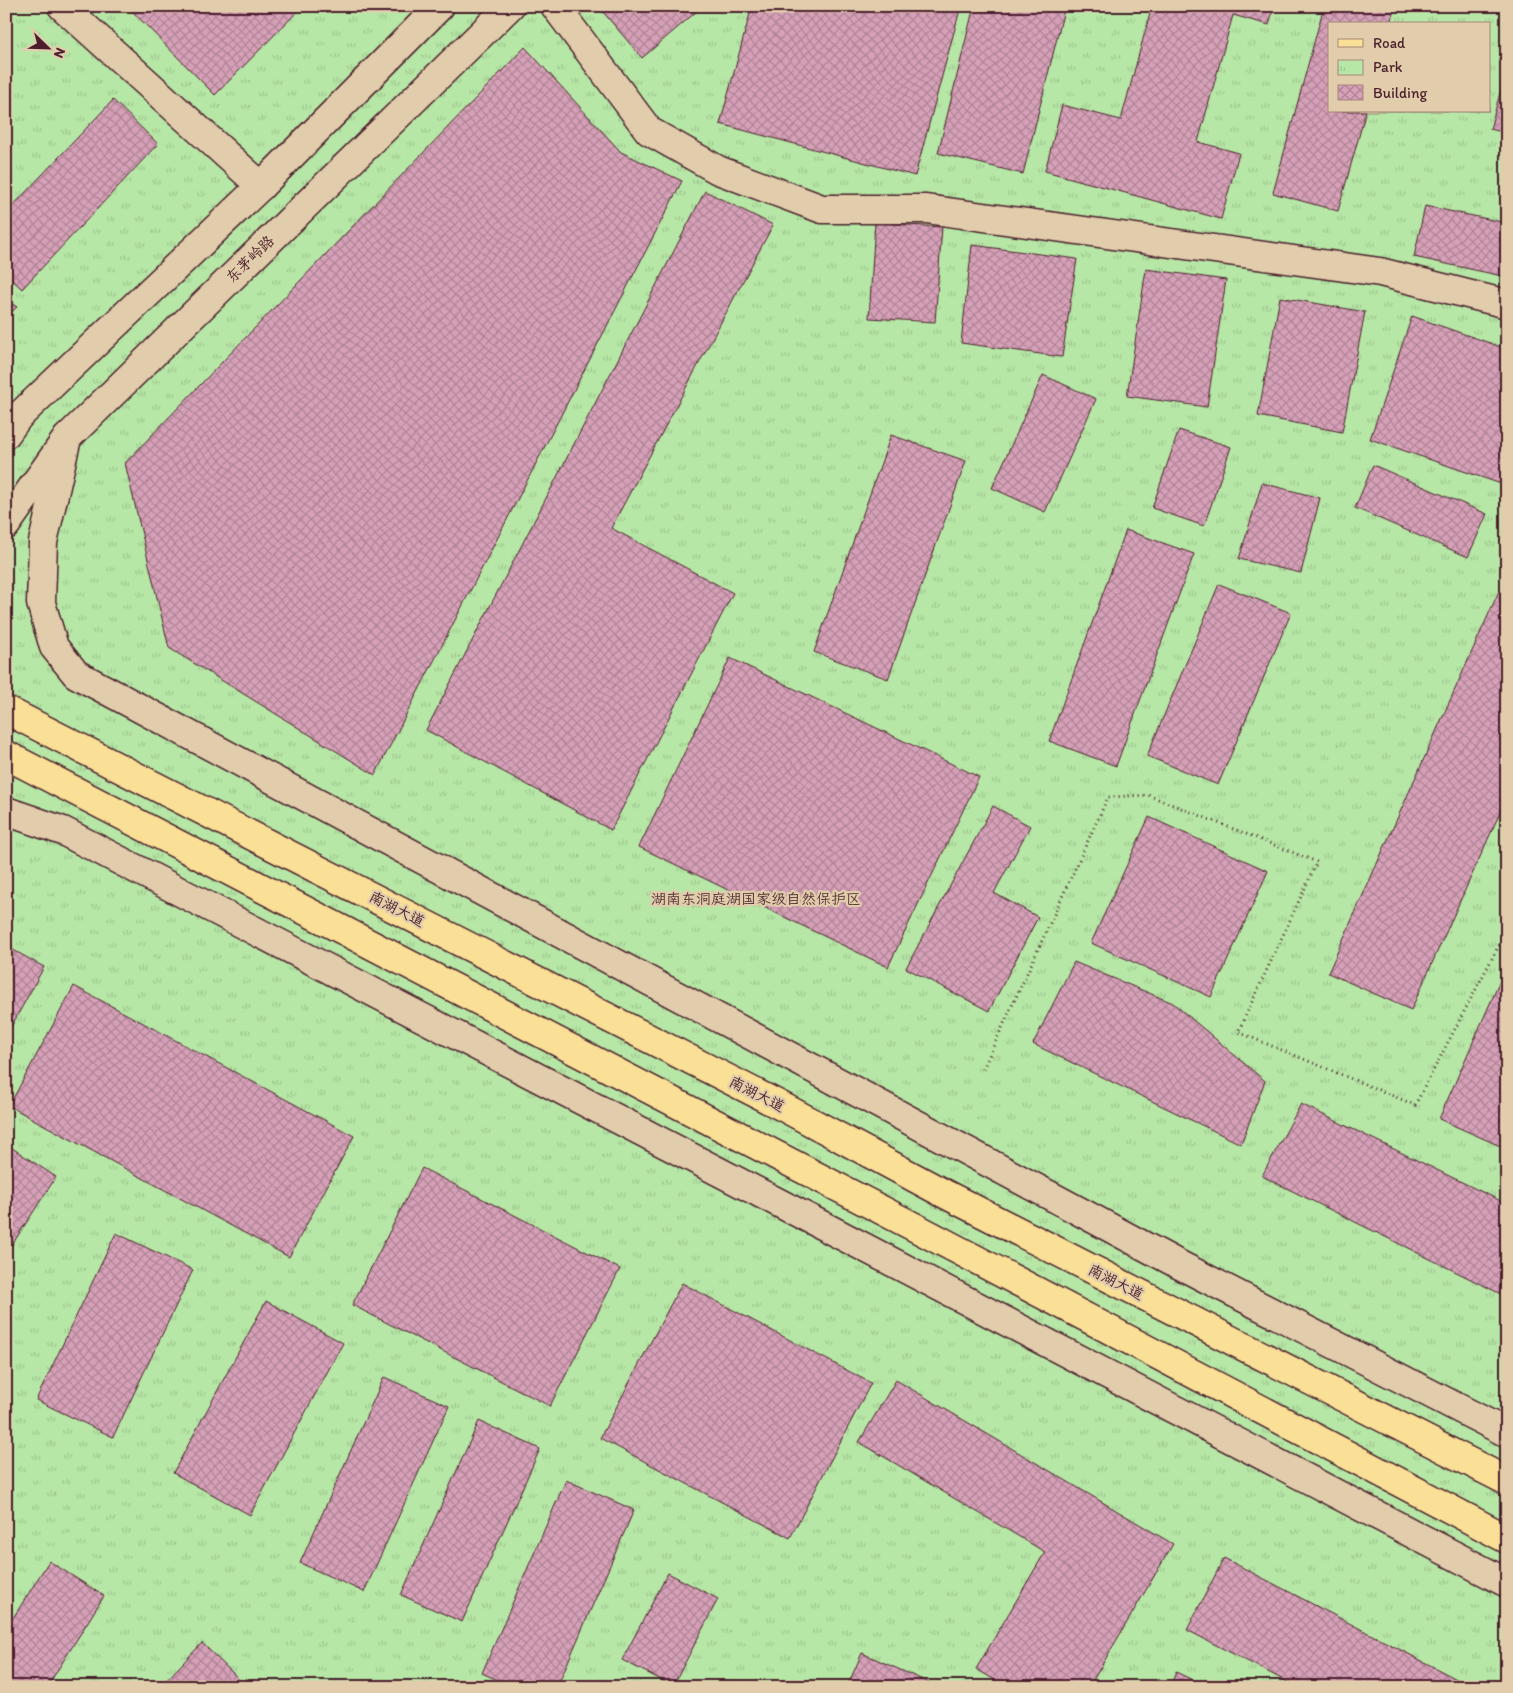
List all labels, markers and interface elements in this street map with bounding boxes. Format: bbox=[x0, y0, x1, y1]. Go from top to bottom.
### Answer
north arrow bbox=[22, 22, 72, 72]
legend bbox=[1328, 22, 1490, 112]
text: Road bbox=[1373, 34, 1406, 52]
text: N bbox=[50, 45, 69, 61]
text: Park bbox=[1373, 58, 1403, 76]
text: Building bbox=[1373, 84, 1427, 102]
street label: 东茅岭路 bbox=[222, 232, 278, 286]
street label: 南湖大道 bbox=[366, 887, 428, 931]
park label: 湖南东洞庭湖国家级自然保护区 bbox=[651, 890, 861, 908]
street label: 南湖大道 bbox=[726, 1072, 788, 1116]
street label: 南湖大道 bbox=[1085, 1260, 1147, 1304]

